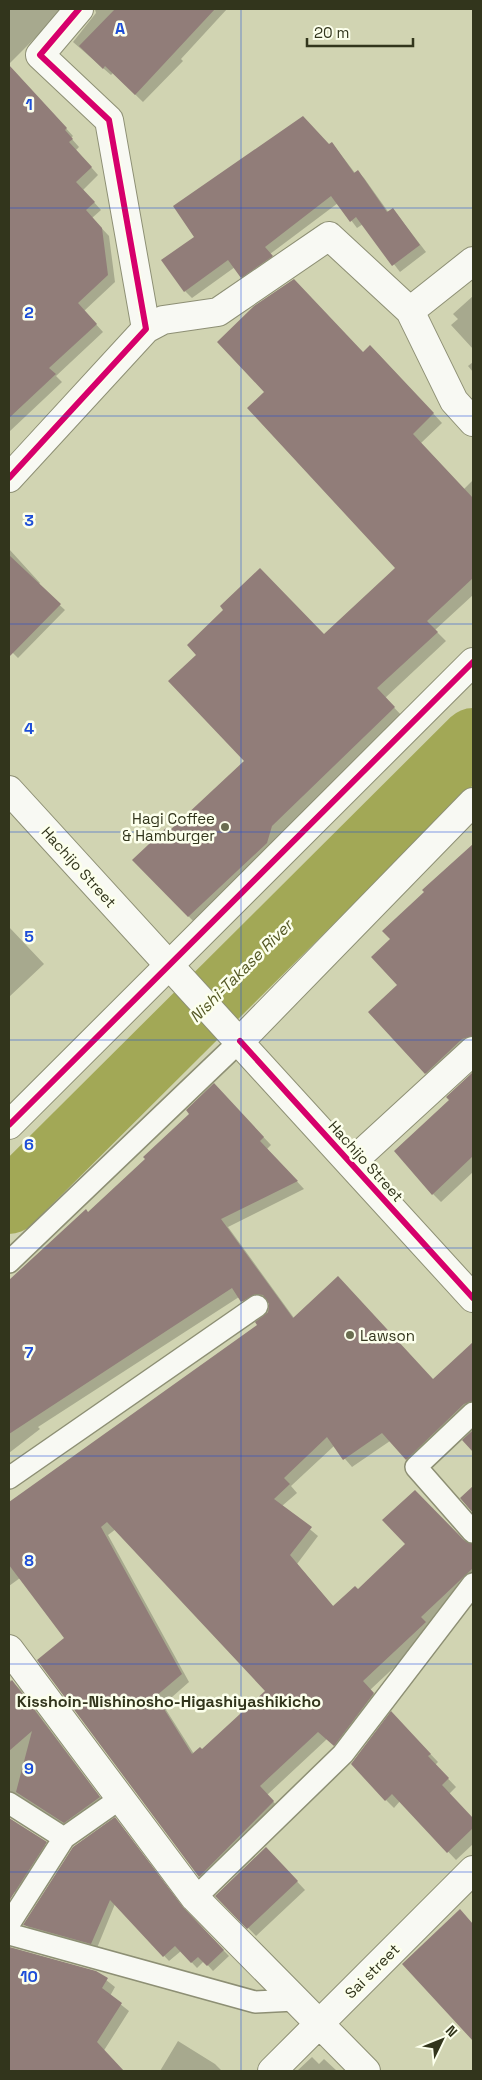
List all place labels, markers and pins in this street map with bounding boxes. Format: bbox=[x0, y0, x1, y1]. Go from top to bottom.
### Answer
place label: Hagi Coffee & Hamburger bbox=[122, 809, 215, 845]
marker: Hagi Coffee & Hamburger bbox=[219, 821, 231, 833]
place label: Lawson bbox=[360, 1326, 415, 1345]
marker: Lawson bbox=[344, 1329, 356, 1341]

